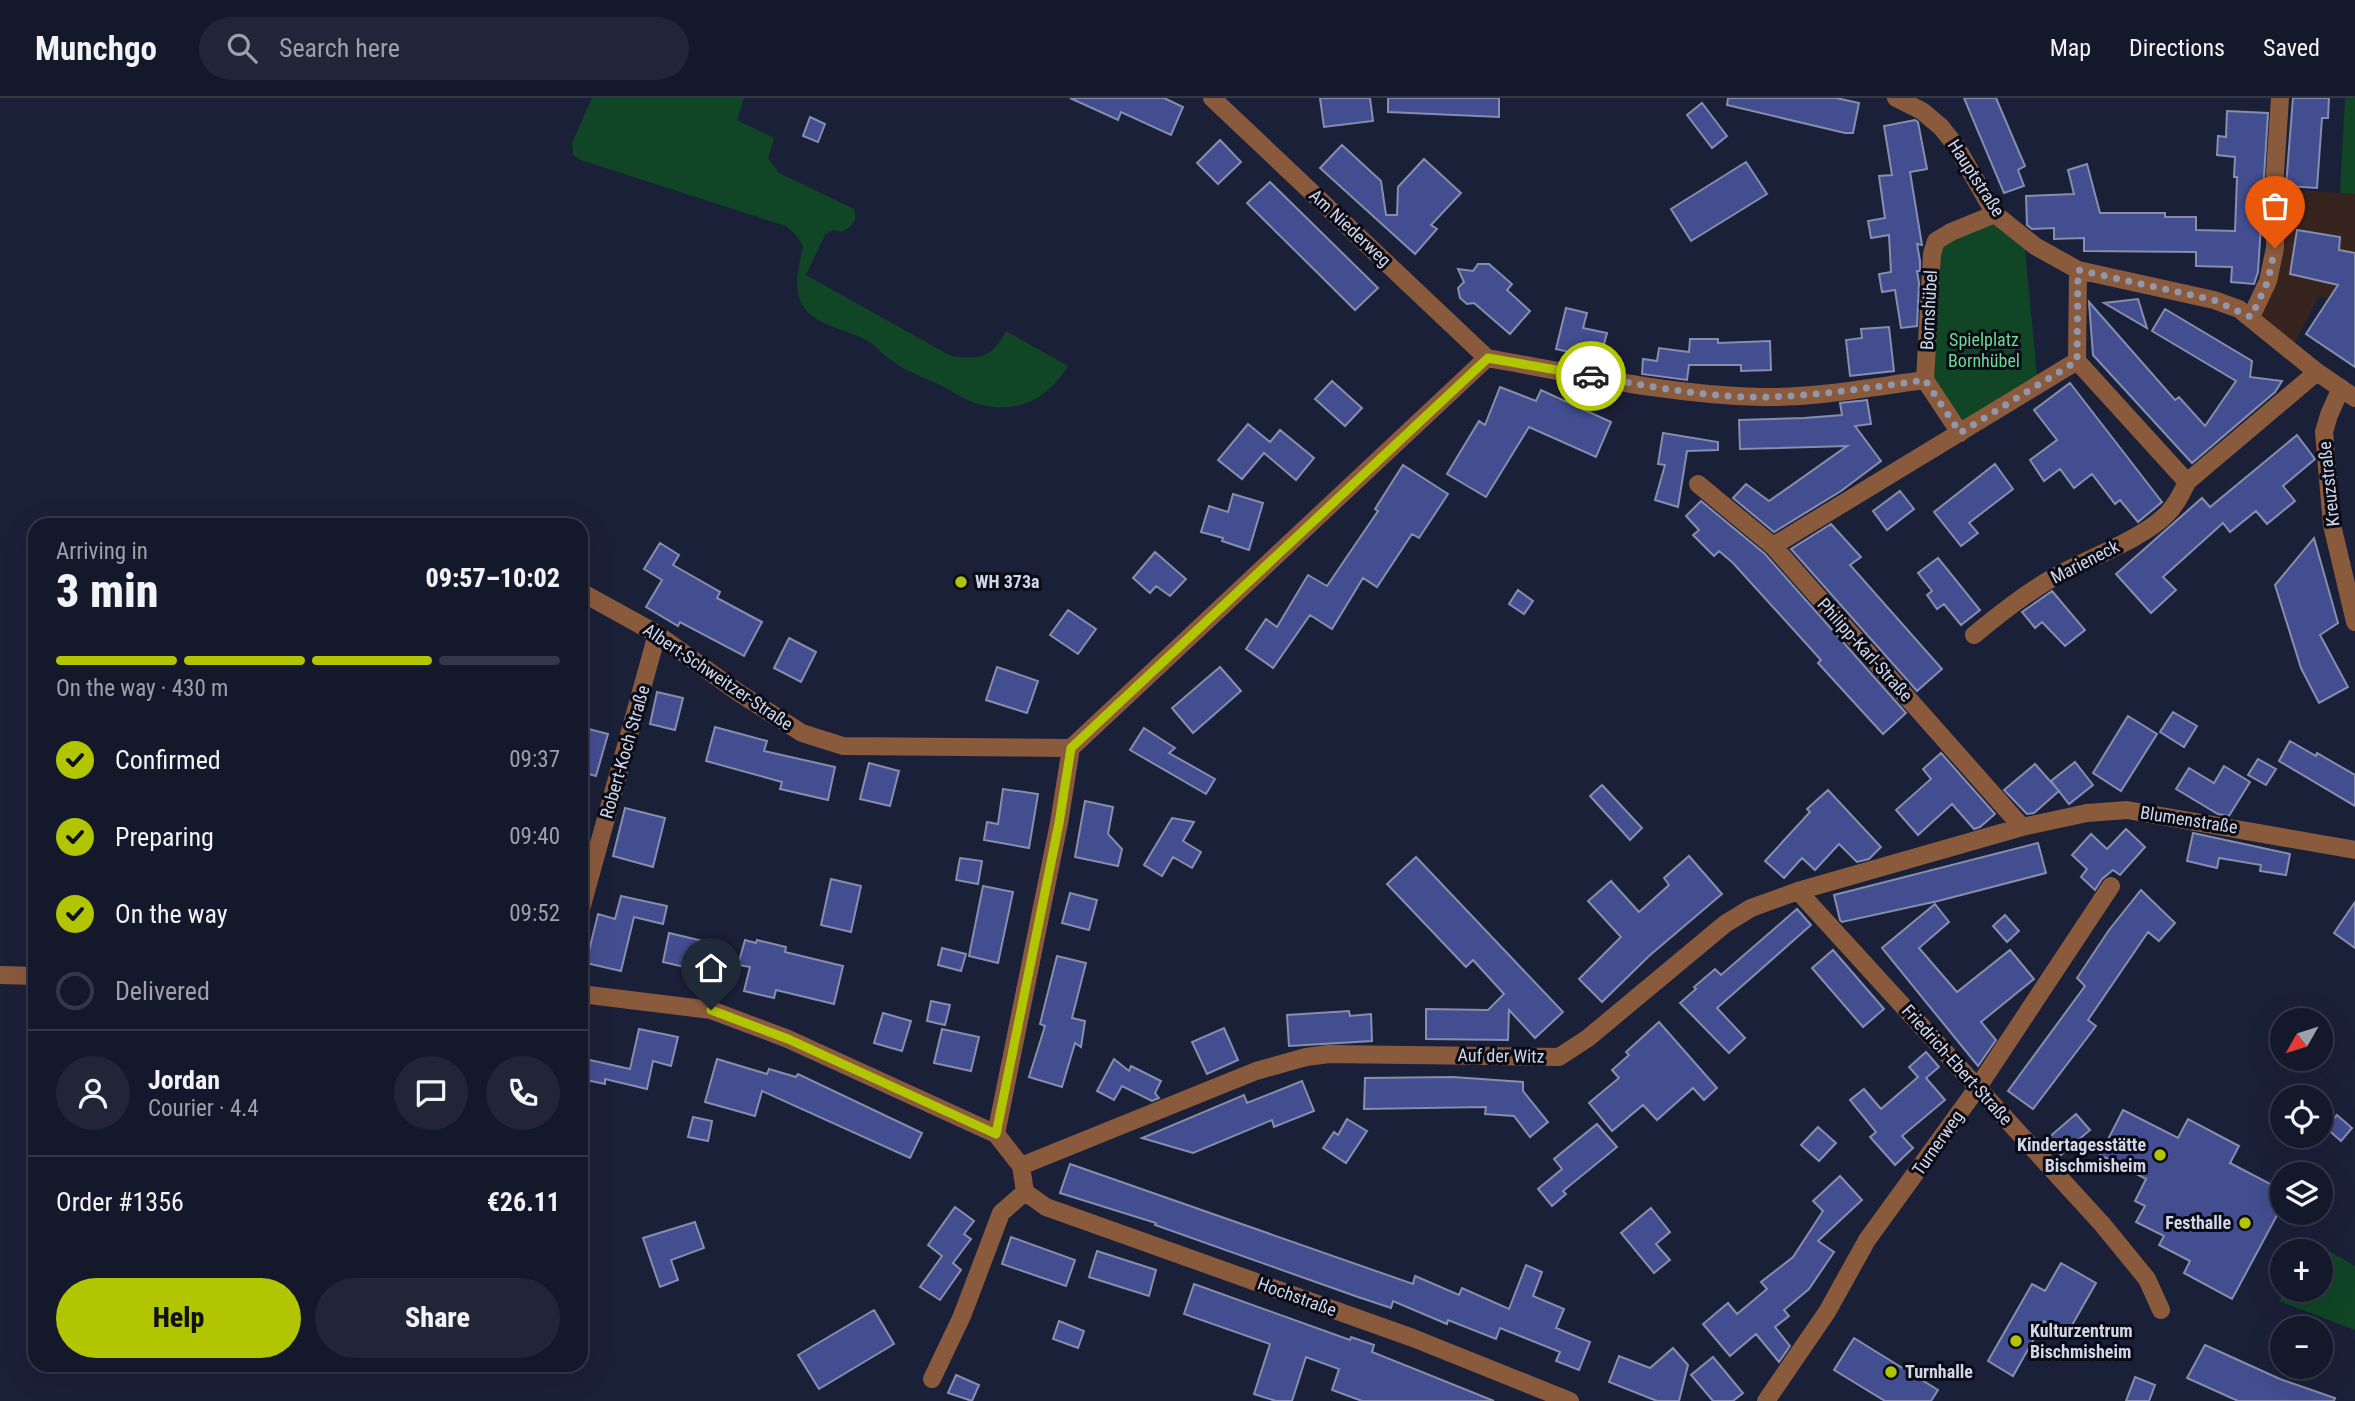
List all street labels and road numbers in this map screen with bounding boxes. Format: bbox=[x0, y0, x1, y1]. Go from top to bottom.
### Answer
street label: Hauptstraße bbox=[1944, 135, 2009, 220]
street label: Am Niederweg bbox=[1305, 185, 1395, 271]
street label: Bornshübel bbox=[1916, 269, 1941, 351]
street label: Kreuzstraße bbox=[2314, 441, 2343, 528]
street label: Marieneck bbox=[2047, 535, 2122, 588]
street label: Philipp-Karl-Straße bbox=[1813, 594, 1917, 706]
street label: Albert-Schweitzer-Straße bbox=[640, 619, 797, 734]
street label: Robert-Koch Straße bbox=[595, 683, 654, 821]
street label: Blumenstraße bbox=[2139, 801, 2239, 838]
street label: Friedrich-Ebert-Straße bbox=[1898, 1000, 2017, 1129]
street label: Auf der Witz bbox=[1457, 1044, 1545, 1067]
street label: Turnerweg bbox=[1908, 1106, 1968, 1179]
street label: Hochstraße bbox=[1255, 1273, 1339, 1320]

